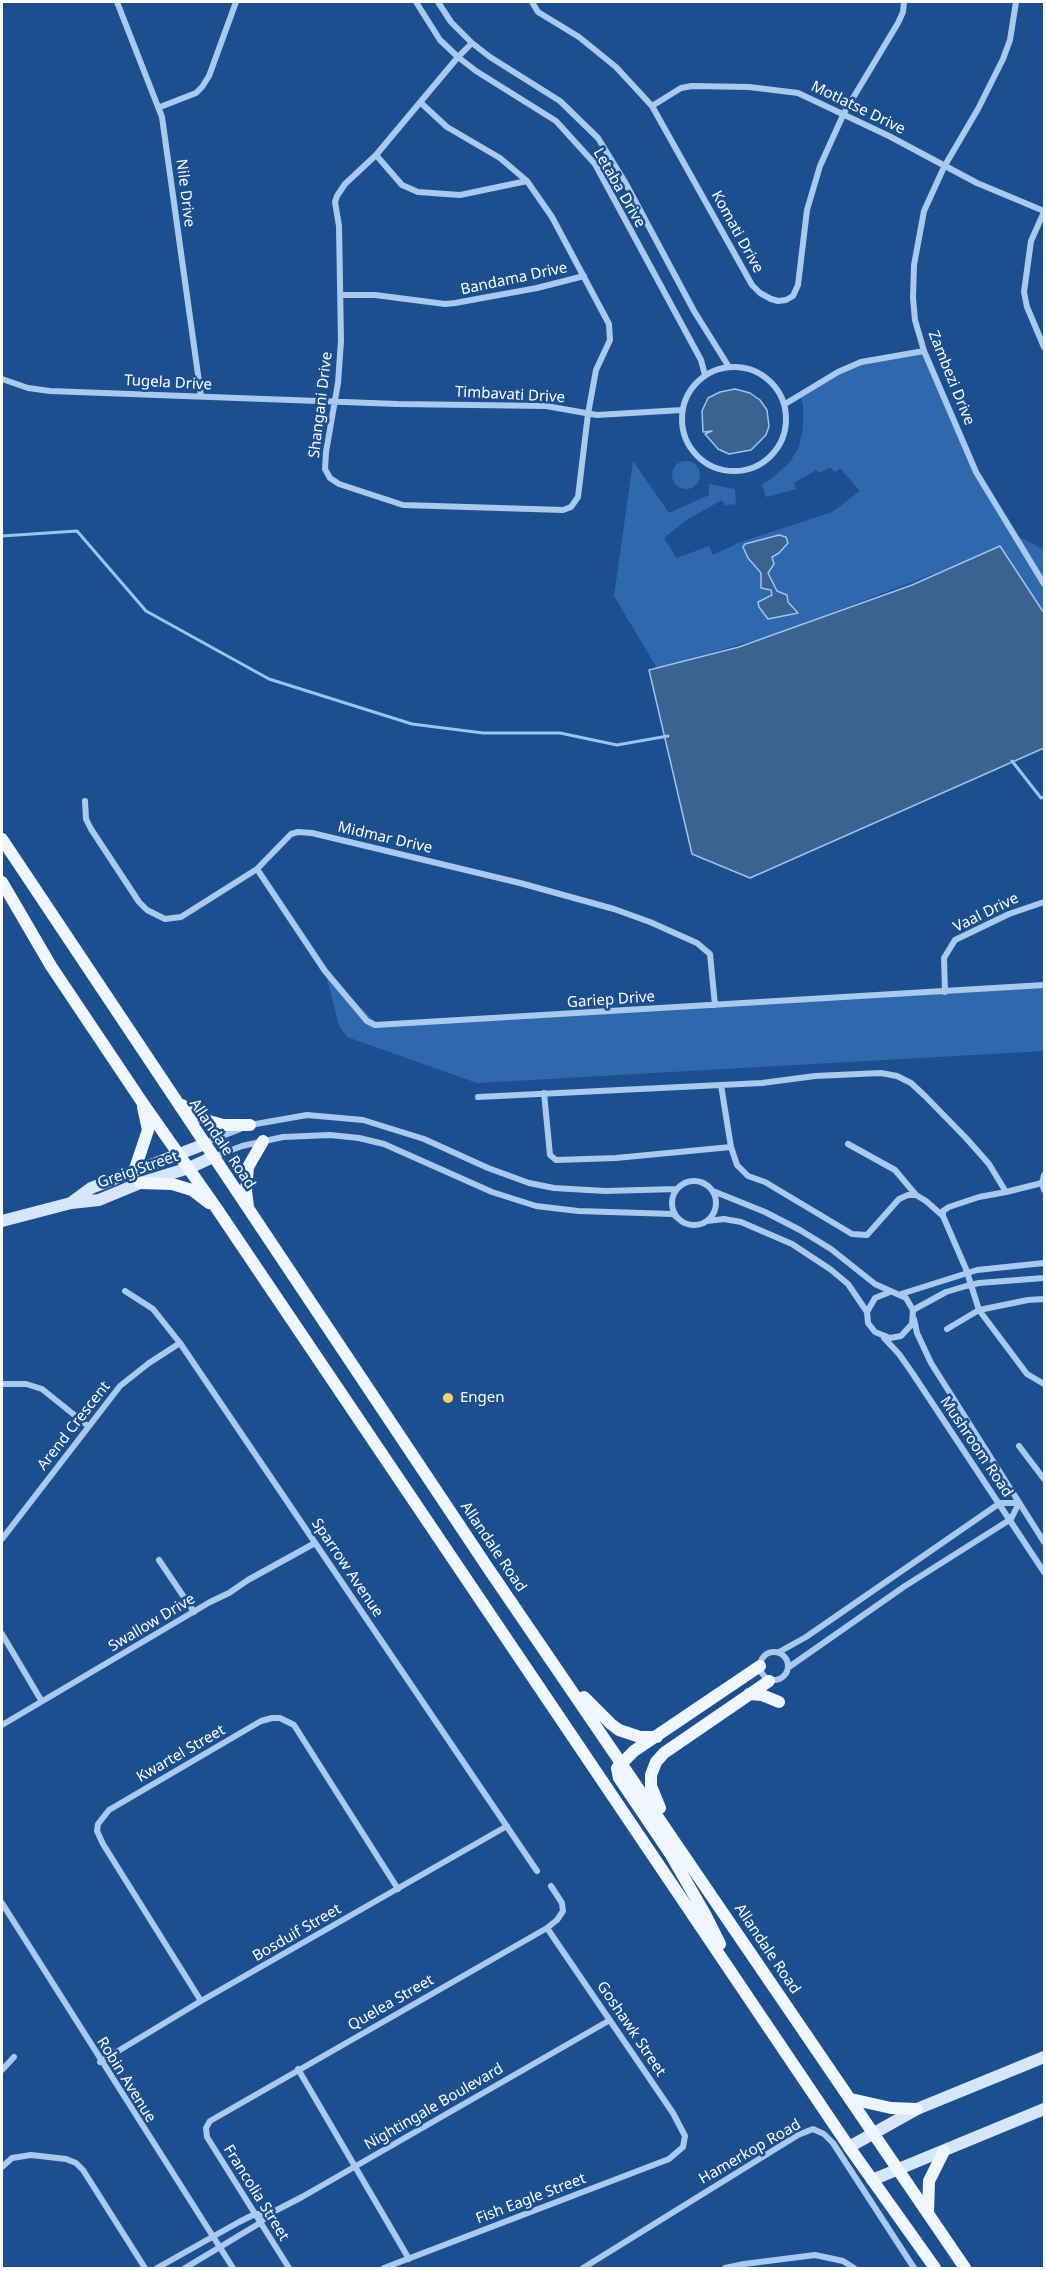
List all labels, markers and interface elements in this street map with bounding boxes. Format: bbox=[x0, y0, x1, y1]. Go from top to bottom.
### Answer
street label: Motlatse Drive bbox=[808, 77, 908, 139]
street label: Letaba Drive bbox=[589, 145, 649, 231]
street label: Nile Drive bbox=[172, 158, 198, 228]
street label: Komati Drive bbox=[707, 188, 767, 276]
street label: Bandama Drive bbox=[459, 259, 569, 299]
street label: Zambezi Drive bbox=[924, 328, 978, 428]
street label: Shangani Drive bbox=[306, 351, 336, 459]
street label: Tugela Drive bbox=[124, 372, 212, 394]
street label: Timbavati Drive bbox=[455, 383, 565, 407]
street label: Midmar Drive bbox=[336, 818, 434, 858]
street label: Vaal Drive bbox=[950, 889, 1022, 937]
street label: Gariep Drive bbox=[566, 988, 656, 1012]
street label: Allandale Road bbox=[185, 1095, 259, 1193]
street label: Greig Street bbox=[95, 1148, 181, 1192]
street label: Arend Crescent bbox=[34, 1378, 114, 1474]
place label: Engen bbox=[460, 1389, 505, 1407]
marker: Engen bbox=[441, 1391, 455, 1405]
street label: Mushroom Road bbox=[936, 1393, 1016, 1501]
street label: Allandale Road bbox=[456, 1498, 530, 1596]
street label: Sparrow Avenue bbox=[307, 1515, 387, 1621]
street label: Swallow Drive bbox=[105, 1590, 199, 1656]
street label: Kwartel Street bbox=[134, 1721, 228, 1787]
street label: Bosduif Street bbox=[249, 1900, 345, 1966]
street label: Allandale Road bbox=[730, 1900, 804, 1998]
street label: Quelea Street bbox=[345, 1971, 437, 2035]
street label: Goshawk Street bbox=[593, 1978, 669, 2080]
street label: Robin Avenue bbox=[93, 2034, 159, 2126]
street label: Nightingale Boulevard bbox=[361, 2060, 507, 2154]
street label: Hamerkop Road bbox=[696, 2116, 804, 2188]
street label: Francolia Street bbox=[219, 2142, 293, 2244]
street label: Fish Eagle Street bbox=[474, 2170, 588, 2228]

